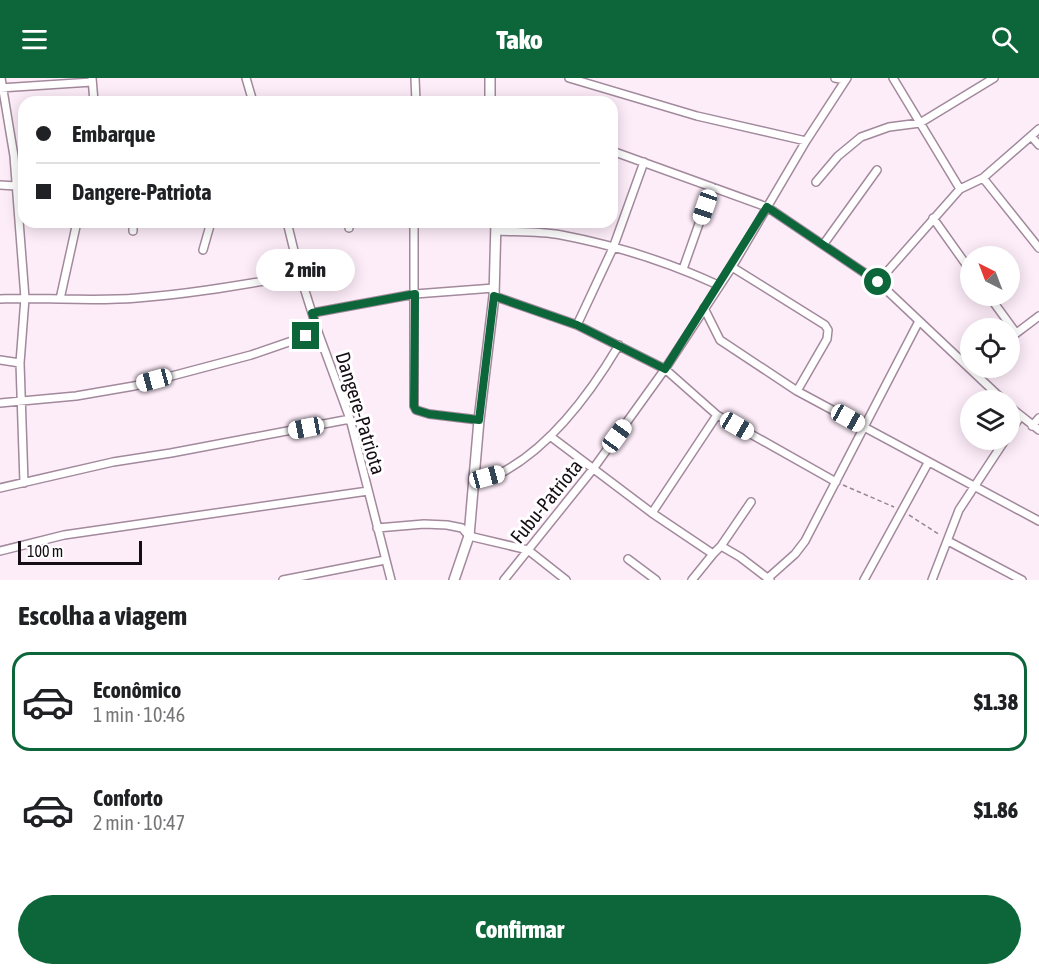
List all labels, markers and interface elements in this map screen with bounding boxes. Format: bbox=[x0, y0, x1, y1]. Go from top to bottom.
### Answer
icon: menu bbox=[18, 23, 51, 56]
icon: search bbox=[988, 23, 1021, 56]
text: Tako bbox=[496, 24, 543, 55]
text: Embarque bbox=[72, 121, 155, 147]
text: Dangere-Patriota bbox=[72, 179, 212, 205]
car bbox=[691, 187, 719, 227]
north arrow bbox=[960, 246, 1020, 306]
map controls bbox=[960, 246, 1020, 450]
callout: 2 min bbox=[256, 249, 356, 291]
text: 2 min bbox=[285, 258, 326, 281]
route start bbox=[864, 268, 891, 295]
button: locate bbox=[960, 318, 1020, 378]
route end bbox=[292, 322, 319, 349]
street label: Dangere-Patriota bbox=[331, 349, 391, 477]
car bbox=[134, 367, 174, 393]
button: layers bbox=[960, 390, 1020, 450]
car bbox=[828, 401, 868, 435]
car bbox=[717, 409, 757, 443]
car bbox=[287, 416, 325, 440]
car bbox=[599, 416, 635, 456]
street label: Fubu-Patriota bbox=[505, 454, 587, 548]
car bbox=[467, 464, 507, 490]
scale bar bbox=[18, 538, 142, 565]
text: 100 m bbox=[27, 542, 63, 560]
text: Escolha a viagem bbox=[18, 600, 187, 631]
icon: car bbox=[21, 675, 75, 729]
text: Econômico bbox=[93, 677, 181, 703]
text: $1.38 bbox=[974, 689, 1018, 715]
text: 1 min · 10:46 bbox=[93, 703, 185, 726]
icon: car bbox=[21, 783, 75, 837]
text: Conforto bbox=[93, 785, 163, 811]
text: $1.86 bbox=[974, 797, 1018, 823]
text: 2 min · 10:47 bbox=[93, 811, 185, 834]
button: Confirmar bbox=[18, 895, 1021, 964]

